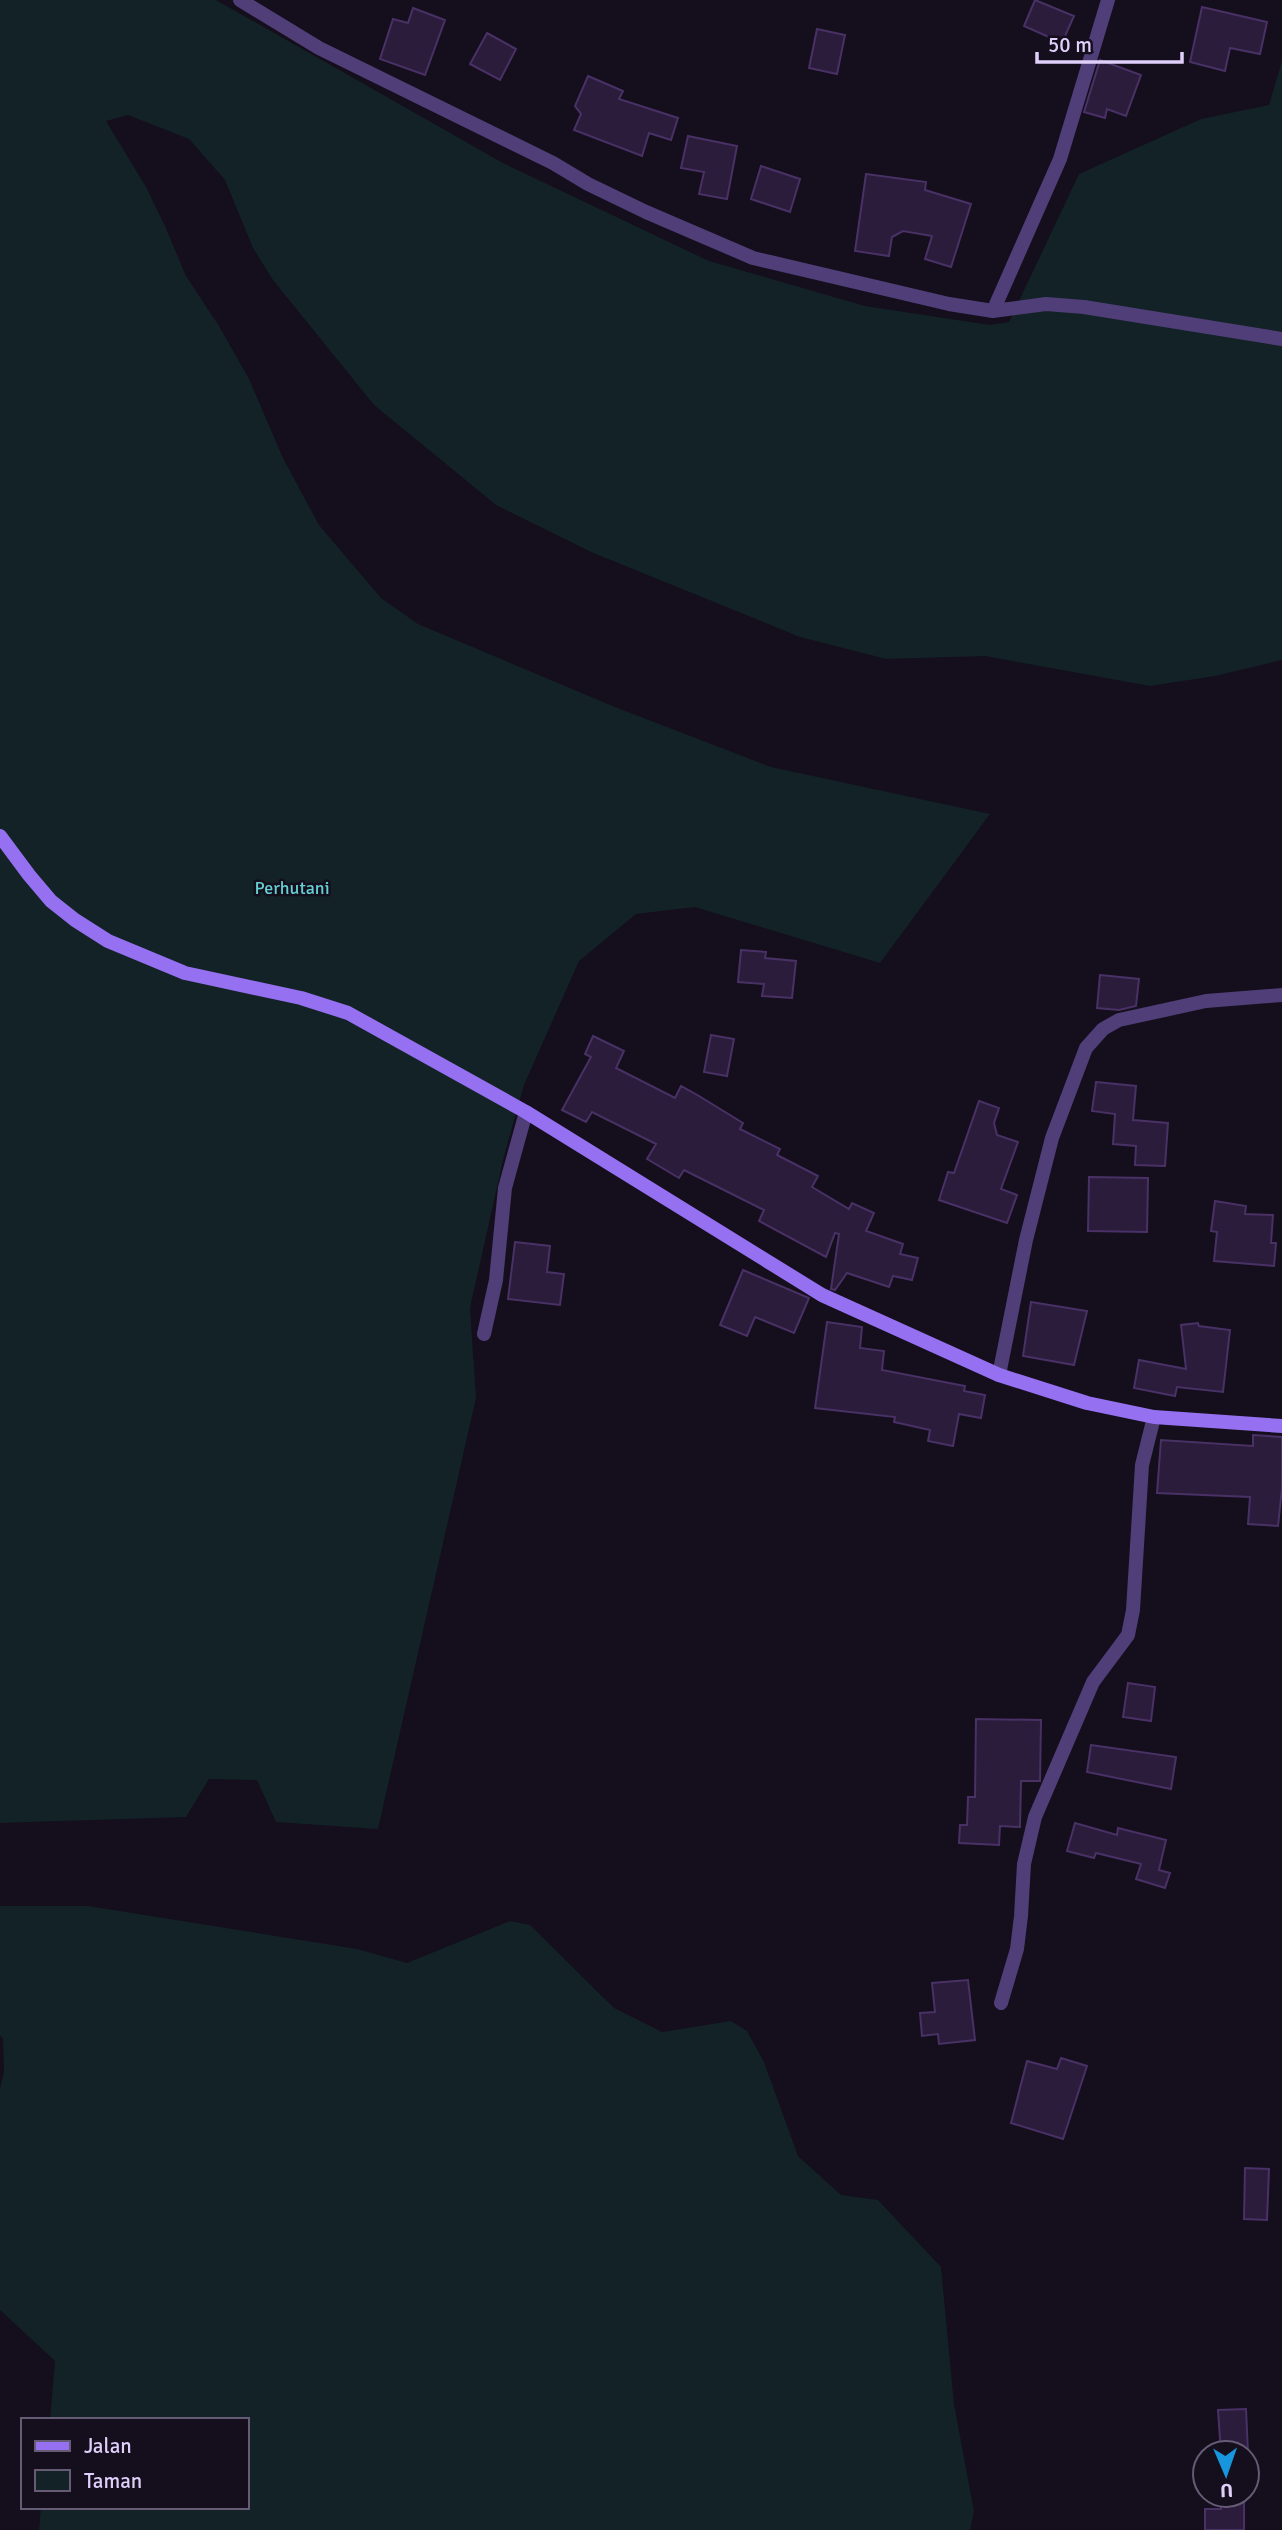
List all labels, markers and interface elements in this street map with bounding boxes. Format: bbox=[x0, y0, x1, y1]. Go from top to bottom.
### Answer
scale bar bbox=[1037, 21, 1182, 65]
text: 50 m bbox=[1048, 32, 1092, 58]
park label: Perhutani bbox=[254, 877, 330, 899]
legend bbox=[21, 2418, 248, 2509]
text: Jalan bbox=[84, 2433, 132, 2459]
north arrow bbox=[1191, 2439, 1261, 2509]
text: Taman bbox=[84, 2468, 142, 2494]
text: U bbox=[1220, 2478, 1233, 2502]

